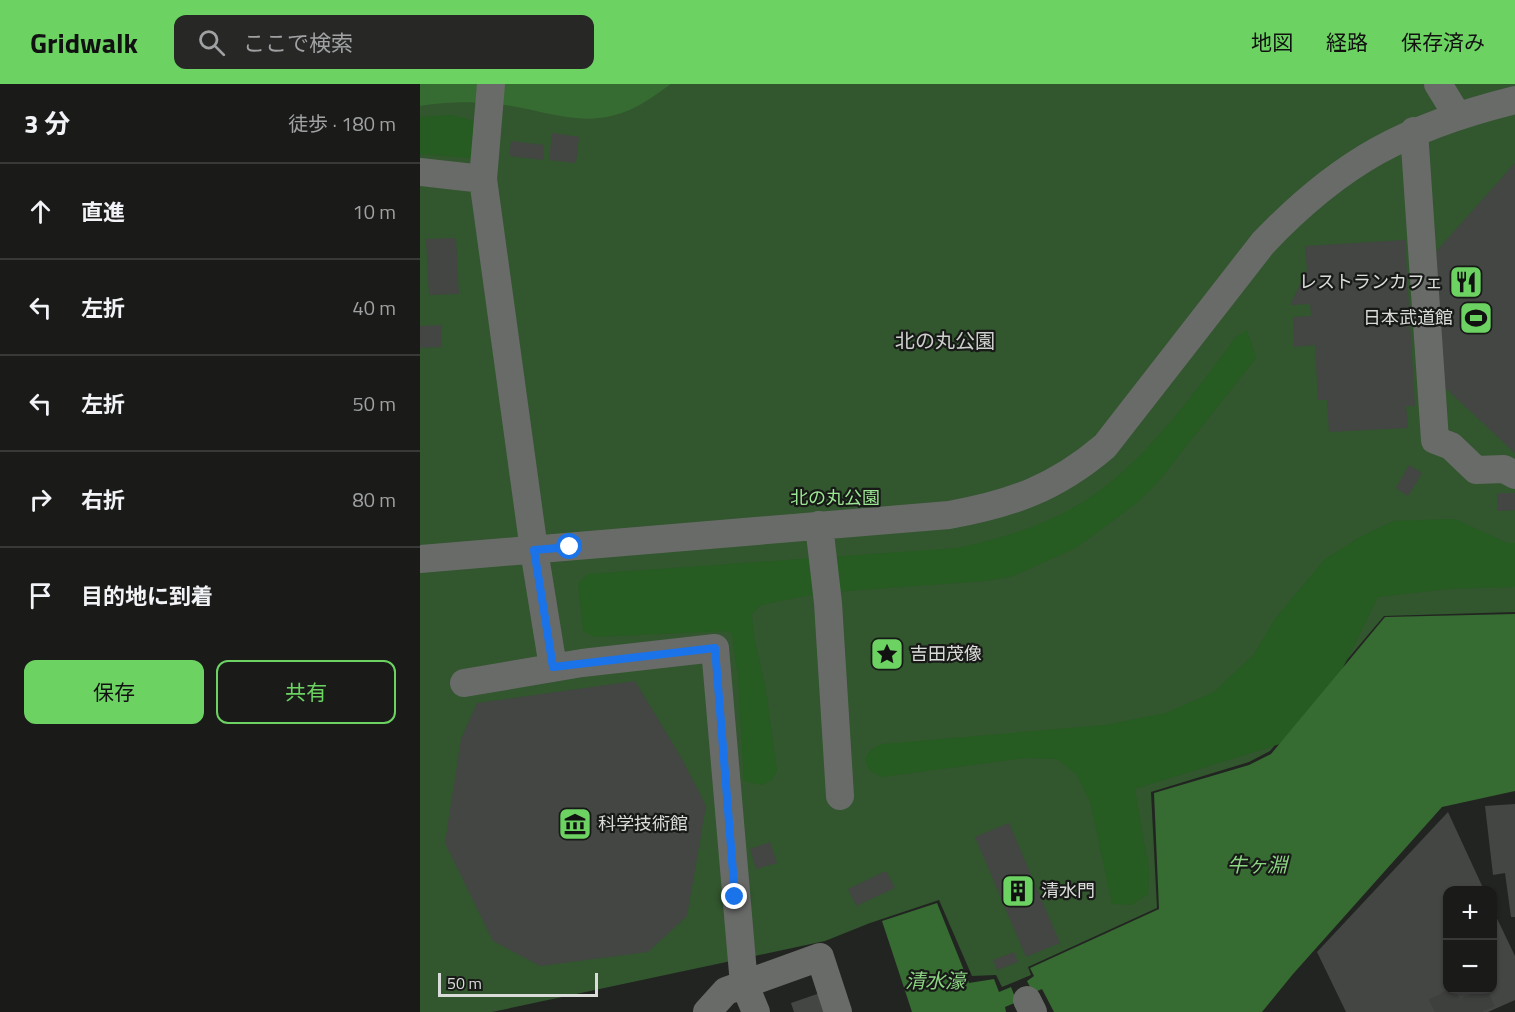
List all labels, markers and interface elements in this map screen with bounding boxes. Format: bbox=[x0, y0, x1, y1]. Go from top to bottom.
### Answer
search box bbox=[174, 15, 594, 69]
text: Gridwalk bbox=[30, 21, 138, 64]
icon: search bbox=[195, 26, 228, 59]
text: ここで検索 bbox=[243, 26, 353, 60]
text: 地図 bbox=[1251, 26, 1293, 58]
text: 経路 bbox=[1326, 26, 1368, 58]
text: 保存済み bbox=[1401, 26, 1485, 58]
text: 3 分 bbox=[24, 104, 70, 143]
text: 徒歩 · 180 m bbox=[288, 108, 396, 139]
icon: ahead bbox=[24, 195, 57, 228]
text: 直進 bbox=[81, 195, 125, 229]
text: 10 m bbox=[352, 196, 396, 227]
restaurant icon: レストランカフェ bbox=[1448, 264, 1484, 300]
place label: レストランカフェ bbox=[1299, 268, 1443, 295]
icon: left bbox=[24, 291, 57, 324]
text: 左折 bbox=[81, 291, 125, 325]
text: 40 m bbox=[352, 292, 396, 323]
sports icon: 日本武道館 bbox=[1458, 300, 1494, 336]
place label: 日本武道館 bbox=[1363, 304, 1453, 331]
district label: 北の丸公園 bbox=[895, 325, 995, 356]
icon: left bbox=[24, 387, 57, 420]
text: 左折 bbox=[81, 387, 125, 421]
text: 50 m bbox=[352, 388, 396, 419]
icon: right bbox=[24, 483, 57, 516]
text: 右折 bbox=[81, 483, 125, 517]
text: 80 m bbox=[352, 484, 396, 515]
park label: 北の丸公園 bbox=[790, 484, 880, 511]
route start bbox=[556, 533, 582, 559]
icon: arrive bbox=[24, 579, 57, 612]
text: 目的地に到着 bbox=[81, 579, 213, 613]
place icon: 吉田茂像 bbox=[869, 636, 905, 672]
place label: 吉田茂像 bbox=[910, 640, 982, 667]
button: 保存 bbox=[24, 660, 204, 724]
button: 共有 bbox=[216, 660, 396, 724]
museum icon: 科学技術館 bbox=[557, 806, 593, 842]
place label: 科学技術館 bbox=[598, 810, 688, 837]
water label: 牛ヶ淵 bbox=[1227, 849, 1290, 880]
building icon: 清水門 bbox=[1000, 873, 1036, 909]
place label: 清水門 bbox=[1041, 877, 1095, 904]
route end bbox=[721, 883, 747, 909]
map controls bbox=[1443, 886, 1497, 994]
button: + bbox=[1443, 886, 1497, 940]
button: − bbox=[1443, 940, 1497, 994]
water label: 清水濠 bbox=[905, 965, 968, 996]
scale bar bbox=[438, 970, 598, 998]
text: 50 m bbox=[447, 971, 482, 995]

